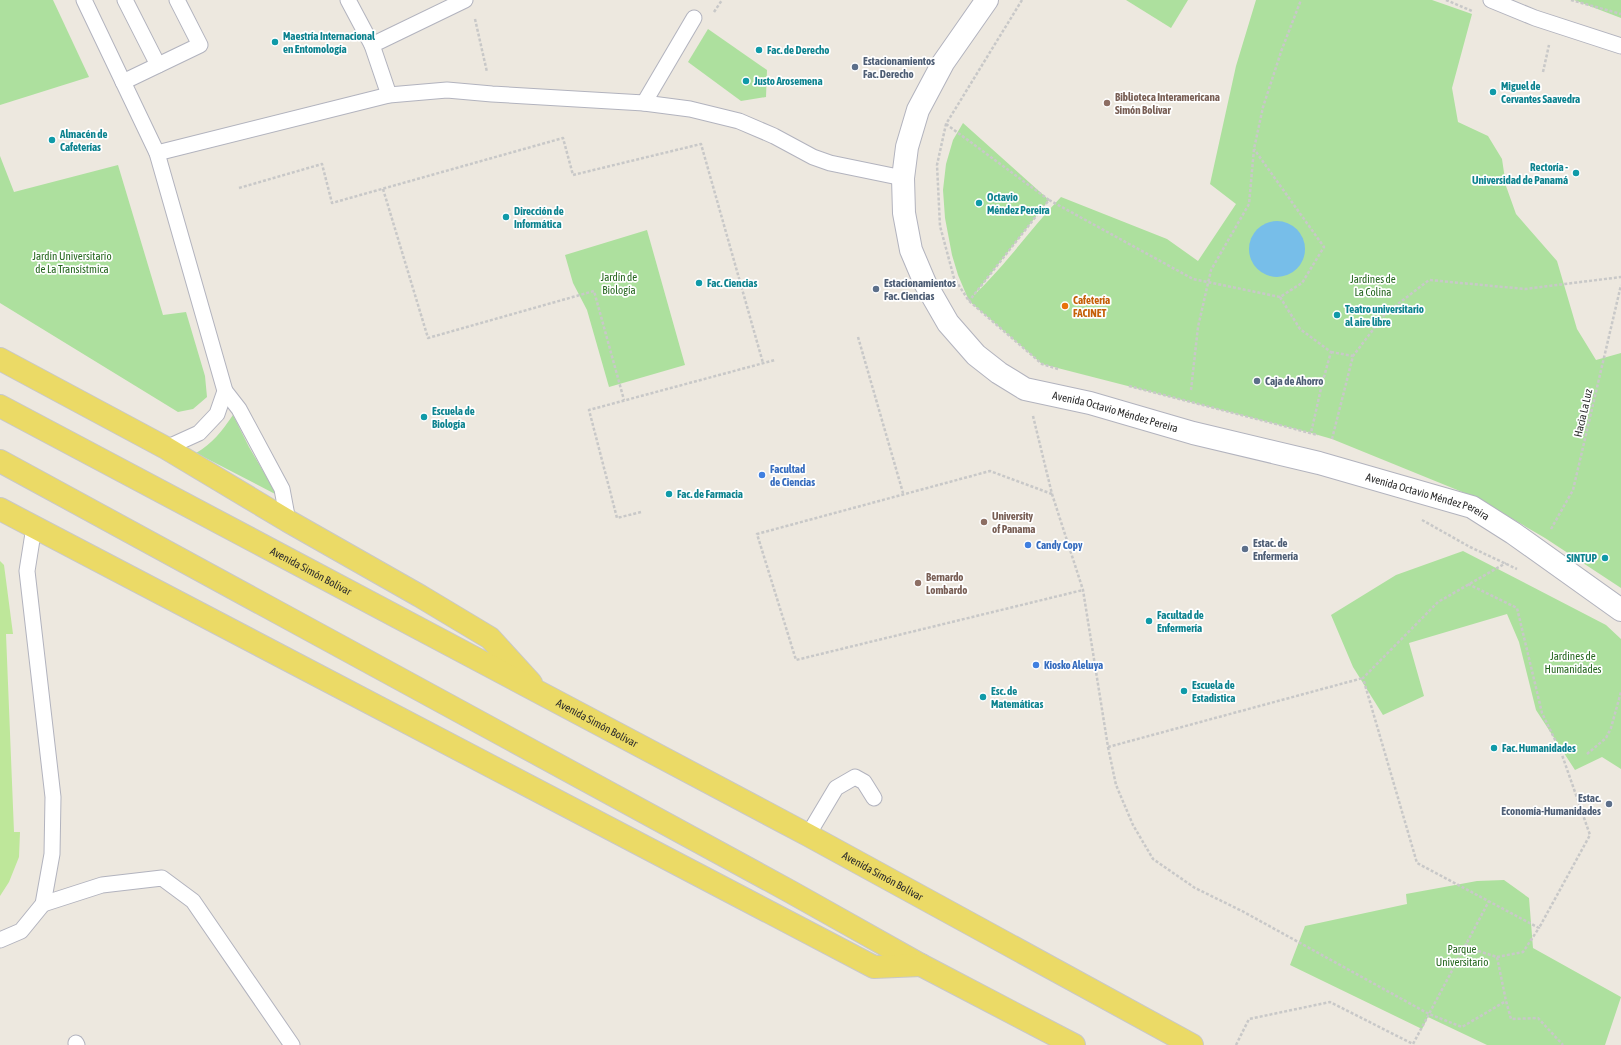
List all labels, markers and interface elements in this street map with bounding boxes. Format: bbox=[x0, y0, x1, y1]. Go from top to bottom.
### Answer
place label: Maestría Internacional en Entomología bbox=[283, 30, 376, 55]
marker: Maestría Internacional en Entomología bbox=[270, 37, 280, 47]
place label: Fac. de Derecho bbox=[767, 44, 830, 56]
marker: Fac. de Derecho bbox=[754, 45, 764, 55]
place label: Estacionamientos Fac. Derecho bbox=[863, 55, 935, 80]
marker: Estacionamientos Fac. Derecho bbox=[850, 62, 860, 72]
place label: Justo Arosemena bbox=[753, 75, 823, 87]
marker: Justo Arosemena bbox=[741, 76, 751, 86]
place label: Miguel de Cervantes Saavedra bbox=[1501, 80, 1580, 105]
marker: Miguel de Cervantes Saavedra bbox=[1488, 87, 1498, 97]
place label: Biblioteca Interamericana Simón Bolívar bbox=[1115, 91, 1220, 116]
marker: Biblioteca Interamericana Simón Bolívar bbox=[1102, 98, 1112, 108]
place label: Almacén de Cafeterías bbox=[59, 128, 107, 153]
marker: Almacén de Cafeterías bbox=[47, 135, 57, 145]
place label: Rectoría - Universidad de Panamá bbox=[1472, 161, 1568, 186]
marker: Rectoría - Universidad de Panamá bbox=[1571, 168, 1581, 178]
place label: Octavio Méndez Pereira bbox=[987, 191, 1050, 216]
marker: Octavio Méndez Pereira bbox=[974, 198, 984, 208]
place label: Dirección de Informática bbox=[514, 205, 564, 230]
marker: Dirección de Informática bbox=[501, 212, 511, 222]
park label: Jardín Universitario de La Transístmica bbox=[32, 250, 112, 275]
park label: Jardín de Biología bbox=[601, 271, 637, 296]
park label: Jardines de La Colina bbox=[1350, 273, 1396, 298]
place label: Fac. Ciencias bbox=[707, 277, 757, 289]
place label: Estacionamientos Fac. Ciencias bbox=[884, 277, 956, 302]
marker: Fac. Ciencias bbox=[694, 278, 704, 288]
marker: Estacionamientos Fac. Ciencias bbox=[871, 284, 881, 294]
place label: Cafetería FACINET bbox=[1073, 294, 1110, 319]
marker: Cafetería FACINET bbox=[1060, 301, 1070, 311]
place label: Teatro universitario al aire libre bbox=[1345, 303, 1424, 328]
marker: Teatro universitario al aire libre bbox=[1332, 310, 1342, 320]
place label: Caja de Ahorro bbox=[1265, 375, 1324, 387]
marker: Caja de Ahorro bbox=[1252, 376, 1262, 386]
street label: Hacia La Luz bbox=[1572, 388, 1594, 438]
street label: Avenida Octavio Méndez Pereira bbox=[1051, 389, 1180, 434]
place label: Escuela de Biología bbox=[432, 405, 475, 430]
marker: Escuela de Biología bbox=[419, 412, 429, 422]
place label: Facultad de Ciencias bbox=[770, 463, 815, 488]
marker: Facultad de Ciencias bbox=[757, 470, 767, 480]
street label: Avenida Octavio Méndez Pereira bbox=[1364, 471, 1492, 523]
place label: Fac. de Farmacia bbox=[677, 488, 743, 500]
marker: Fac. de Farmacia bbox=[664, 489, 674, 499]
place label: University of Panama bbox=[992, 510, 1035, 535]
marker: University of Panama bbox=[979, 517, 989, 527]
place label: Estac. de Enfermería bbox=[1253, 537, 1298, 562]
place label: Candy Copy bbox=[1036, 539, 1083, 551]
marker: Candy Copy bbox=[1023, 540, 1033, 550]
marker: Estac. de Enfermería bbox=[1240, 544, 1250, 554]
street label: Avenida Simón Bolívar bbox=[268, 545, 354, 598]
place label: SINTUP bbox=[1566, 552, 1598, 564]
marker: SINTUP bbox=[1600, 553, 1610, 563]
place label: Bernardo Lombardo bbox=[926, 571, 967, 596]
marker: Bernardo Lombardo bbox=[913, 578, 923, 588]
place label: Facultad de Enfermería bbox=[1157, 609, 1204, 634]
marker: Facultad de Enfermería bbox=[1144, 616, 1154, 626]
park label: Jardines de Humanidades bbox=[1544, 650, 1602, 675]
place label: Kiosko Aleluya bbox=[1044, 659, 1103, 671]
marker: Kiosko Aleluya bbox=[1031, 660, 1041, 670]
place label: Escuela de Estadistica bbox=[1192, 679, 1235, 704]
place label: Esc. de Matemáticas bbox=[991, 685, 1043, 710]
marker: Escuela de Estadistica bbox=[1179, 686, 1189, 696]
marker: Esc. de Matemáticas bbox=[978, 692, 988, 702]
street label: Avenida Simón Bolívar bbox=[554, 697, 640, 750]
place label: Fac. Humanidades bbox=[1502, 742, 1576, 754]
marker: Fac. Humanidades bbox=[1489, 743, 1499, 753]
place label: Estac. Economía-Humanidades bbox=[1501, 792, 1601, 817]
marker: Estac. Economía-Humanidades bbox=[1604, 799, 1614, 809]
street label: Avenida Simón Bolívar bbox=[840, 849, 926, 903]
park label: Parque Universitario bbox=[1436, 943, 1488, 968]

